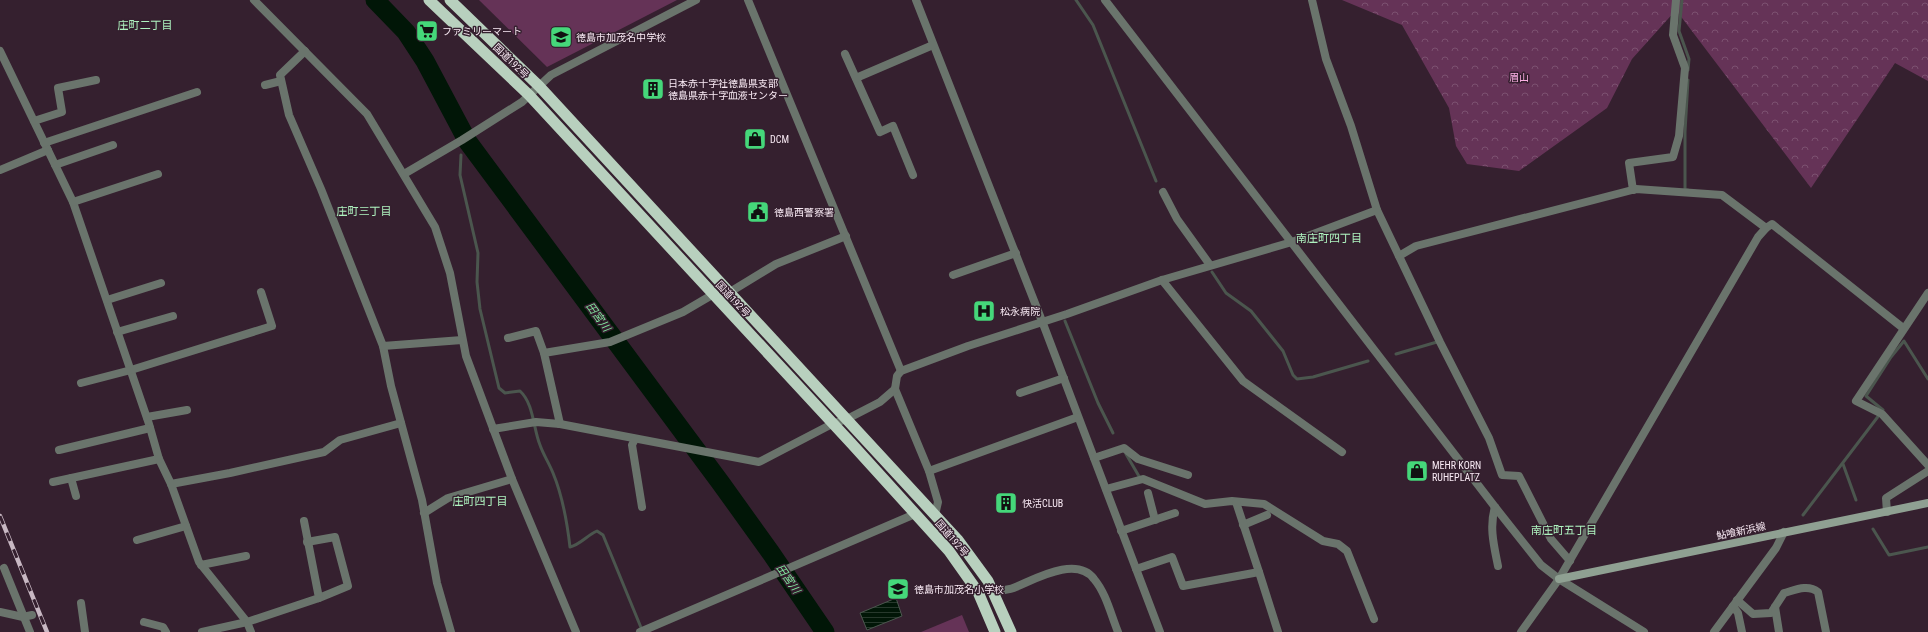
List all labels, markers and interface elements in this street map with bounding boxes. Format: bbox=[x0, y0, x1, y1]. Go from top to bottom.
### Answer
supermarket icon: ファミリーマート bbox=[414, 18, 440, 44]
district label: 庄町二丁目 bbox=[118, 19, 173, 32]
school or university icon: 徳島市加茂名中学校 bbox=[548, 24, 574, 50]
place label: ファミリーマート bbox=[442, 26, 522, 37]
place label: 徳島市加茂名中学校 bbox=[576, 32, 666, 43]
street label: 国道192号 bbox=[491, 41, 531, 81]
park label: 眉山 bbox=[1509, 72, 1529, 83]
building icon: 日本赤十字社徳島県支部 徳島県赤十字血液センター bbox=[640, 76, 666, 102]
place label: 日本赤十字社徳島県支部 徳島県赤十字血液センター bbox=[668, 78, 788, 101]
shop icon: DCM bbox=[742, 126, 768, 152]
place label: DCM bbox=[770, 134, 789, 145]
public building icon: 徳島西警察署 bbox=[745, 199, 771, 225]
district label: 庄町三丁目 bbox=[337, 205, 392, 218]
place label: 徳島西警察署 bbox=[774, 207, 834, 218]
district label: 南庄町四丁目 bbox=[1296, 232, 1362, 245]
street label: 国道192号 bbox=[714, 279, 752, 319]
hospital icon: 松永病院 bbox=[971, 298, 997, 324]
water label: 田宮川 bbox=[583, 300, 614, 335]
place label: 松永病院 bbox=[1000, 306, 1040, 317]
shop icon: MEHR KORN RUHEPLATZ bbox=[1404, 458, 1430, 484]
place label: MEHR KORN RUHEPLATZ bbox=[1432, 460, 1481, 483]
building icon: 快活CLUB bbox=[993, 490, 1019, 516]
district label: 庄町四丁目 bbox=[453, 495, 508, 508]
place label: 快活CLUB bbox=[1022, 498, 1063, 509]
street label: 国道192号 bbox=[933, 517, 971, 559]
street label: 鮎喰新浜線 bbox=[1715, 520, 1767, 542]
district label: 南庄町五丁目 bbox=[1531, 524, 1597, 537]
water label: 田宮川 bbox=[773, 562, 803, 597]
school or university icon: 徳島市加茂名小学校 bbox=[885, 576, 911, 602]
place label: 徳島市加茂名小学校 bbox=[914, 584, 1004, 595]

